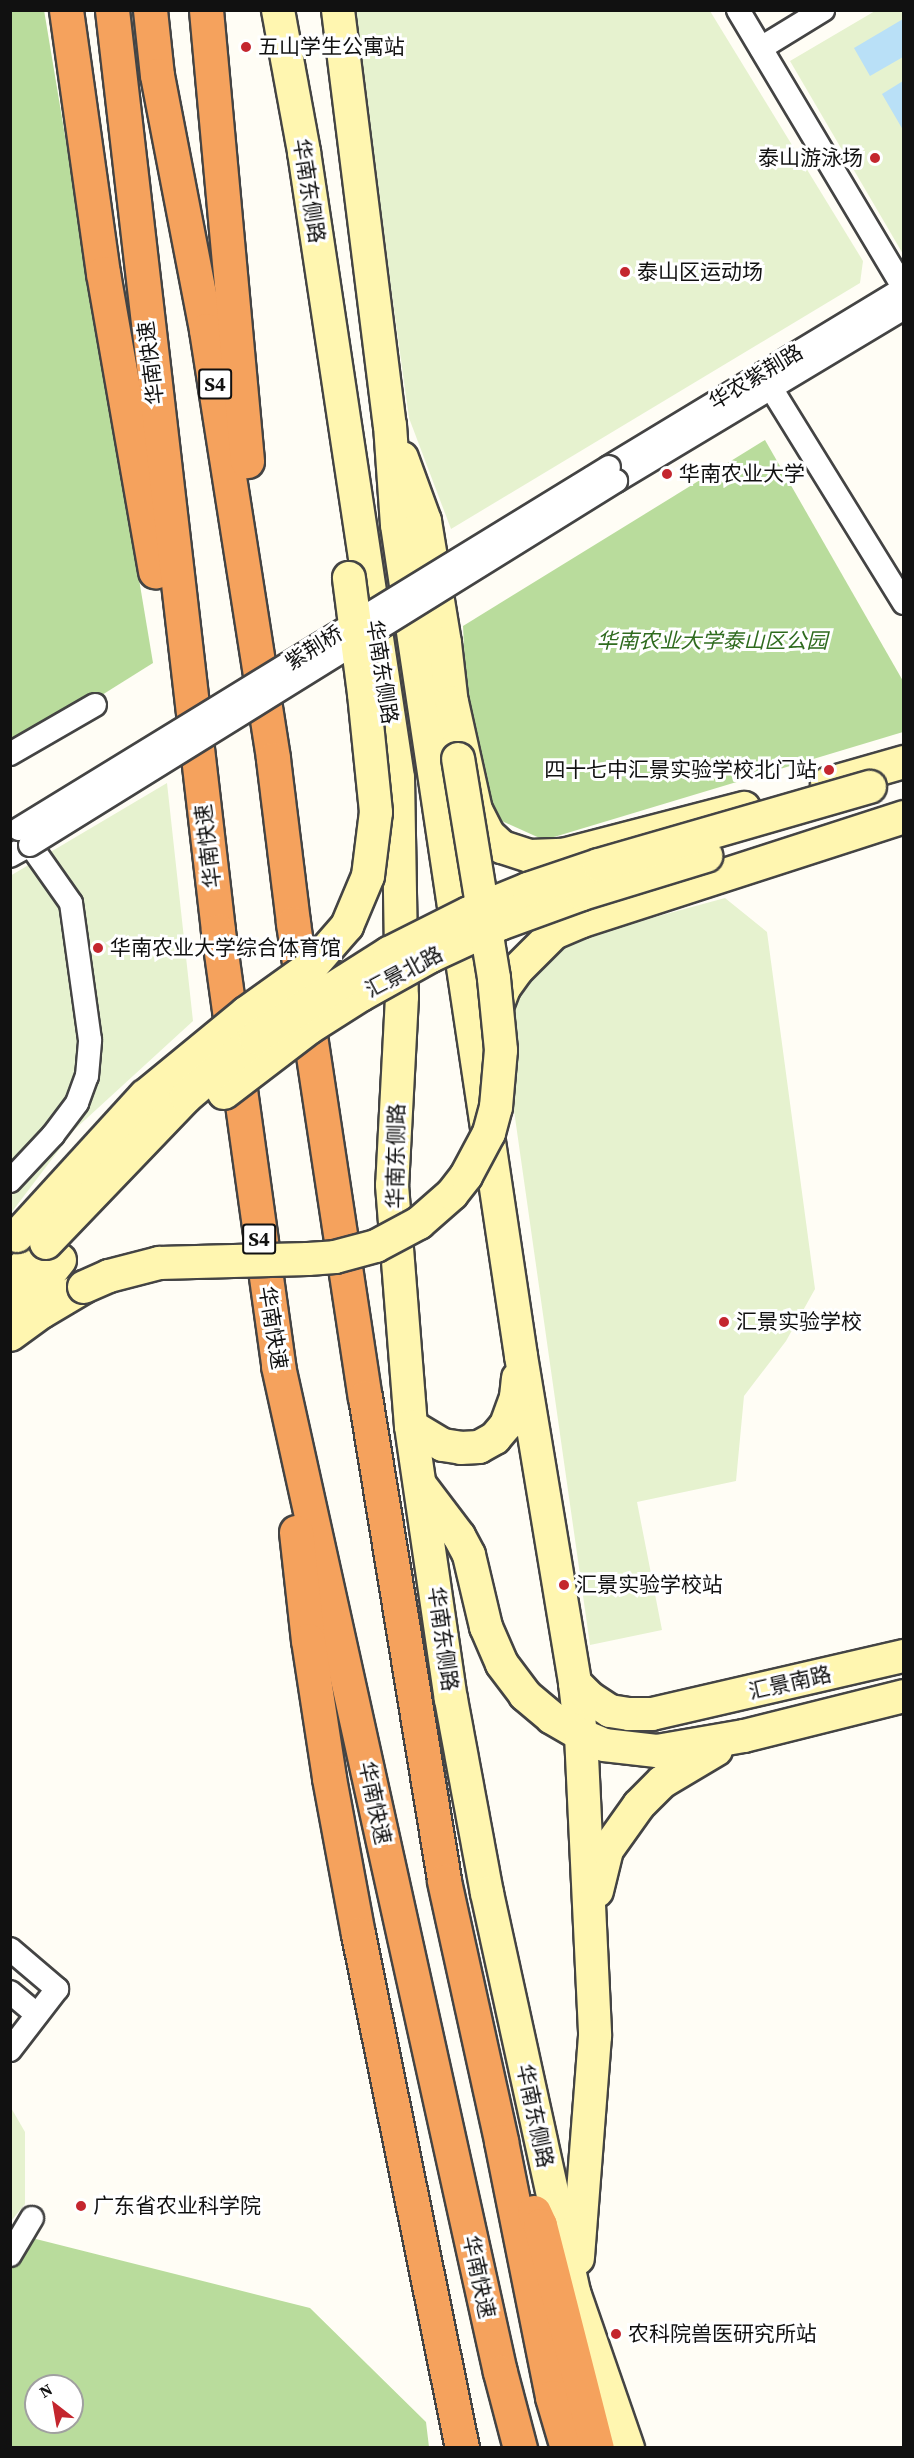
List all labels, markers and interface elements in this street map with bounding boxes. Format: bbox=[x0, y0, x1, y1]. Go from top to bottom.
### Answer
place label: 五山学生公寓站 bbox=[258, 34, 405, 60]
marker: 五山学生公寓站 bbox=[239, 40, 253, 54]
street label: 华南东侧路 bbox=[288, 137, 330, 245]
place label: 泰山游泳场 bbox=[758, 145, 863, 171]
marker: 泰山游泳场 bbox=[868, 151, 882, 165]
place label: 泰山区运动场 bbox=[637, 259, 763, 285]
marker: 泰山区运动场 bbox=[618, 265, 632, 279]
street label: 华南快速 bbox=[133, 320, 169, 406]
street label: 华农紫荆路 bbox=[705, 339, 807, 415]
road number: S4 bbox=[197, 367, 233, 401]
place label: 华南农业大学 bbox=[679, 461, 805, 487]
marker: 华南农业大学 bbox=[660, 467, 674, 481]
street label: 华南东侧路 bbox=[361, 618, 403, 726]
street label: 紫荆桥 bbox=[281, 621, 347, 675]
park label: 华南农业大学泰山区公园 bbox=[597, 628, 827, 654]
place label: 四十七中汇景实验学校北门站 bbox=[544, 757, 817, 783]
marker: 四十七中汇景实验学校北门站 bbox=[822, 763, 836, 777]
street label: 华南快速 bbox=[190, 803, 226, 889]
place label: 华南农业大学综合体育馆 bbox=[110, 935, 341, 961]
marker: 华南农业大学综合体育馆 bbox=[91, 941, 105, 955]
street label: 汇景北路 bbox=[361, 941, 447, 1003]
street label: 华南东侧路 bbox=[382, 1103, 410, 1209]
road number: S4 bbox=[241, 1222, 277, 1256]
street label: 华南快速 bbox=[254, 1285, 292, 1371]
place label: 汇景实验学校 bbox=[736, 1309, 862, 1335]
marker: 汇景实验学校 bbox=[717, 1315, 731, 1329]
place label: 汇景实验学校站 bbox=[576, 1572, 723, 1598]
marker: 汇景实验学校站 bbox=[557, 1578, 571, 1592]
street label: 华南东侧路 bbox=[423, 1585, 463, 1693]
street label: 汇景南路 bbox=[746, 1661, 834, 1705]
street label: 华南快速 bbox=[354, 1759, 396, 1847]
street label: 华南东侧路 bbox=[512, 2062, 558, 2170]
place label: 广东省农业科学院 bbox=[93, 2193, 261, 2219]
marker: 广东省农业科学院 bbox=[74, 2199, 88, 2213]
street label: 华南快速 bbox=[458, 2233, 500, 2321]
place label: 农科院兽医研究所站 bbox=[628, 2321, 817, 2347]
marker: 农科院兽医研究所站 bbox=[609, 2327, 623, 2341]
north arrow bbox=[24, 2374, 84, 2434]
text: N bbox=[35, 2378, 56, 2403]

